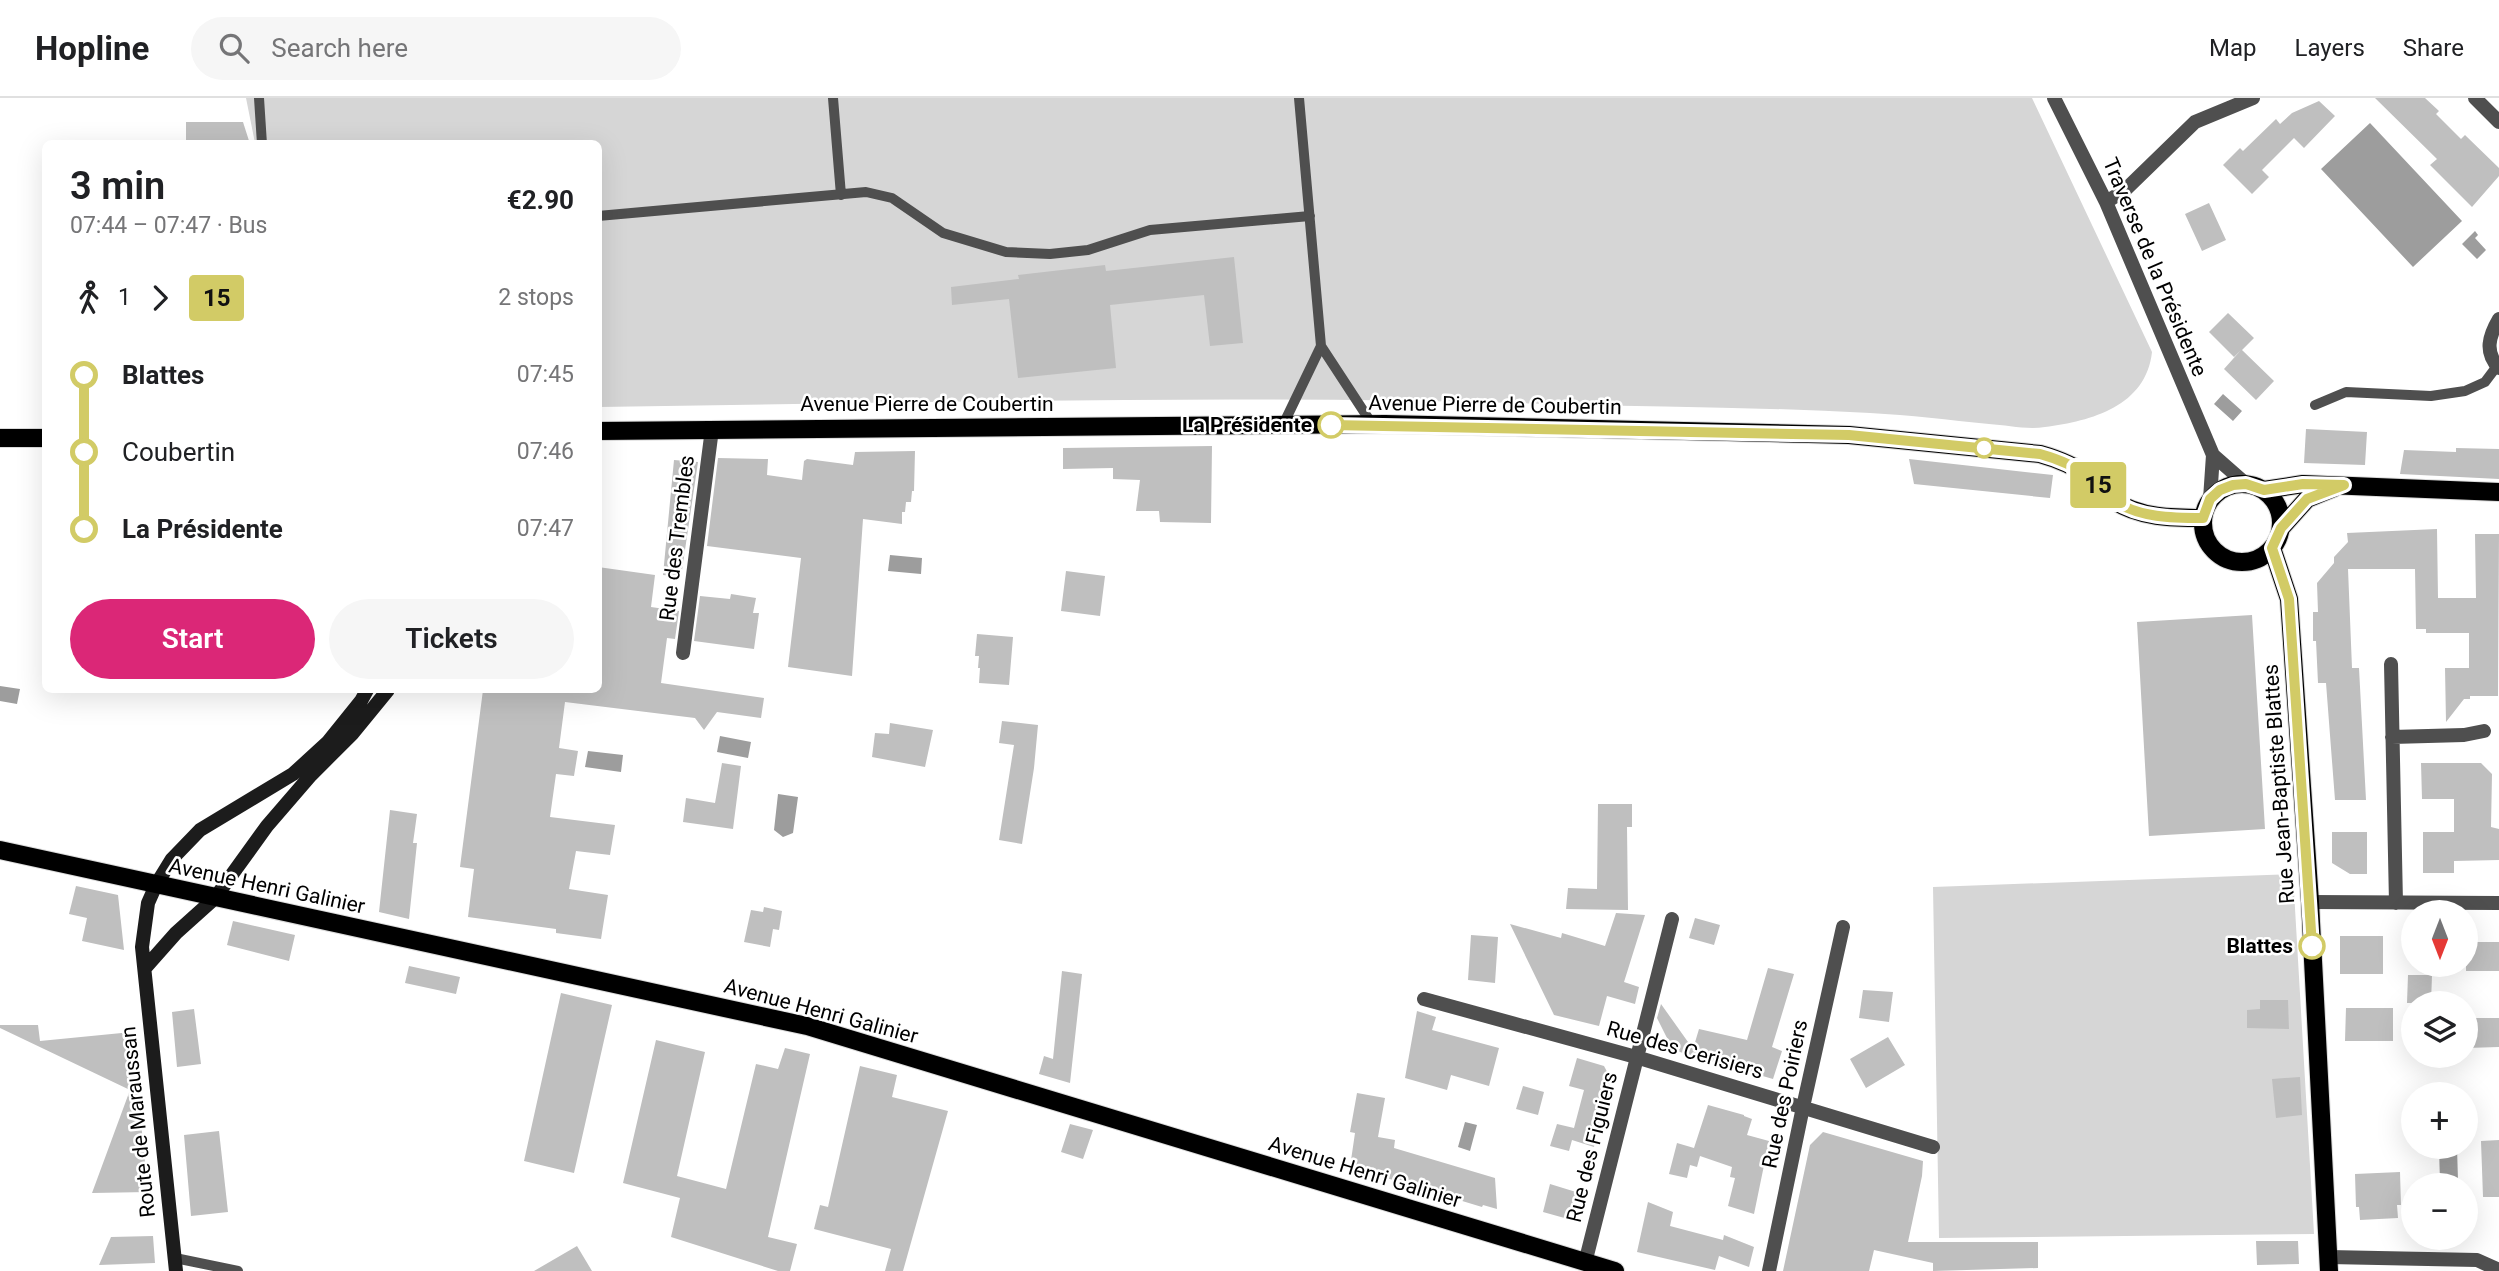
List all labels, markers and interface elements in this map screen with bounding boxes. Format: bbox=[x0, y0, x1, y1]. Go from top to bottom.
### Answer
search box bbox=[191, 17, 681, 80]
text: Hopline bbox=[35, 29, 149, 68]
icon: search bbox=[215, 29, 253, 67]
text: Search here bbox=[271, 33, 408, 63]
text: Map bbox=[2209, 34, 2257, 62]
text: Layers bbox=[2295, 34, 2365, 62]
text: Share bbox=[2403, 34, 2464, 62]
street label: Traverse de la Présidente bbox=[2098, 154, 2212, 380]
text: 3 min bbox=[70, 164, 165, 208]
text: €2.90 bbox=[507, 185, 574, 215]
text: 07:44 – 07:47 · Bus bbox=[70, 212, 267, 239]
icon: walk bbox=[70, 279, 108, 317]
icon: forward bbox=[141, 279, 179, 317]
text: 1 bbox=[118, 284, 131, 311]
text: 15 bbox=[203, 284, 230, 312]
text: 2 stops bbox=[498, 284, 574, 311]
text: Blattes bbox=[122, 360, 204, 390]
text: 07:45 bbox=[517, 361, 574, 388]
street label: Avenue Pierre de Coubertin bbox=[1368, 391, 1622, 419]
street label: Avenue Pierre de Coubertin bbox=[800, 392, 1054, 416]
marker: La Présidente bbox=[1318, 412, 1344, 438]
place label: La Présidente bbox=[1182, 413, 1312, 437]
text: Coubertin bbox=[122, 437, 235, 467]
text: 07:46 bbox=[517, 438, 574, 465]
unlabelled marker bbox=[1974, 438, 1994, 458]
street label: Rue des Trembles bbox=[655, 454, 699, 622]
line badge: 15 bbox=[2066, 462, 2130, 508]
text: 15 bbox=[2084, 471, 2112, 499]
text: La Présidente bbox=[122, 514, 283, 544]
text: 07:47 bbox=[517, 515, 574, 542]
button: Start bbox=[70, 599, 315, 679]
button: Tickets bbox=[329, 599, 574, 679]
street label: Rue Jean-Baptiste Blattes bbox=[2259, 663, 2299, 905]
street label: Avenue Henri Galinier bbox=[167, 853, 367, 919]
north arrow bbox=[2401, 900, 2478, 976]
map controls bbox=[2401, 900, 2478, 1250]
marker: Blattes bbox=[2299, 933, 2325, 959]
place label: Blattes bbox=[2226, 934, 2293, 958]
street label: Avenue Henri Galinier bbox=[721, 974, 921, 1048]
button: layers bbox=[2401, 991, 2478, 1068]
street label: Rue des Cerisiers bbox=[1604, 1016, 1766, 1084]
street label: Rue des Poiriers bbox=[1758, 1017, 1812, 1171]
street label: Route de Maraussan bbox=[116, 1025, 160, 1219]
street label: Rue des Figuiers bbox=[1562, 1069, 1622, 1225]
button: + bbox=[2401, 1082, 2478, 1159]
street label: Avenue Henri Galinier bbox=[1266, 1131, 1464, 1213]
button: − bbox=[2401, 1173, 2478, 1250]

